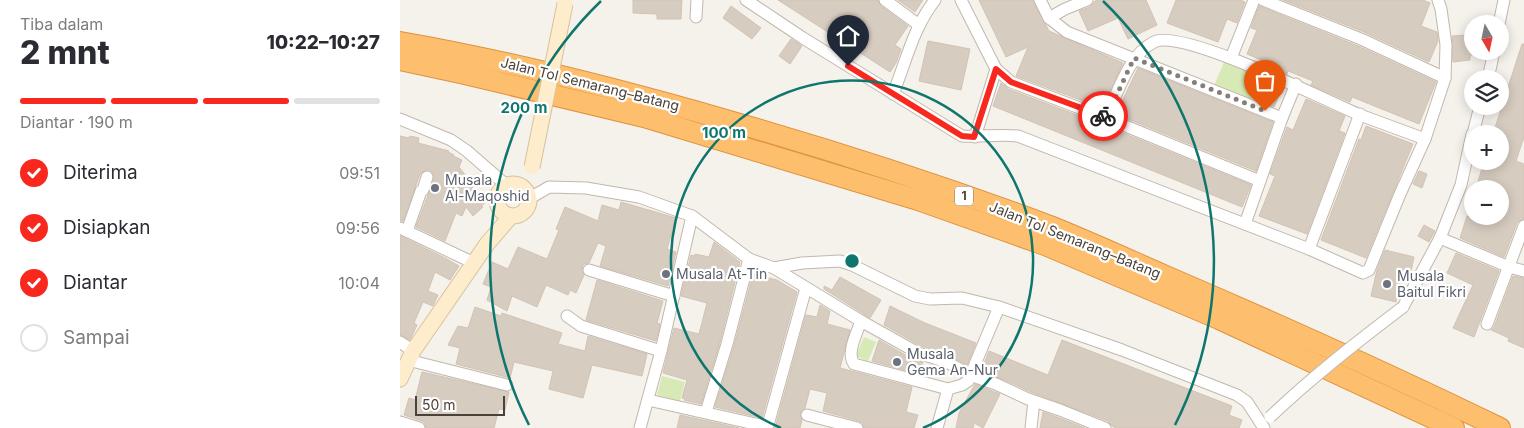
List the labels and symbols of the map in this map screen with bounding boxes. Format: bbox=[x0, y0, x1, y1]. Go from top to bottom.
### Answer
pin bbox=[827, 15, 869, 66]
north arrow bbox=[1464, 15, 1509, 60]
street label: Jalan Tol Semarang–Batang bbox=[499, 53, 681, 114]
pin bbox=[1244, 60, 1286, 111]
courier bbox=[1078, 91, 1128, 141]
text: 200 m bbox=[501, 98, 547, 117]
text: 100 m bbox=[702, 123, 746, 142]
place label: Musala Al-Maqoshid bbox=[445, 171, 530, 204]
marker: Musala Al-Maqoshid bbox=[429, 182, 441, 194]
road number: 1 bbox=[955, 187, 973, 206]
street label: Jalan Tol Semarang–Batang bbox=[987, 197, 1164, 282]
centre of rings bbox=[843, 252, 861, 270]
place label: Musala At-Tin bbox=[676, 265, 767, 282]
place label: Musala Baitul Fikri bbox=[1397, 267, 1466, 300]
marker: Musala At-Tin bbox=[660, 268, 672, 280]
marker: Musala Baitul Fikri bbox=[1381, 278, 1393, 290]
place label: Musala Gema An-Nur bbox=[907, 345, 998, 378]
marker: Musala Gema An-Nur bbox=[891, 356, 903, 368]
scale bar bbox=[415, 393, 505, 416]

